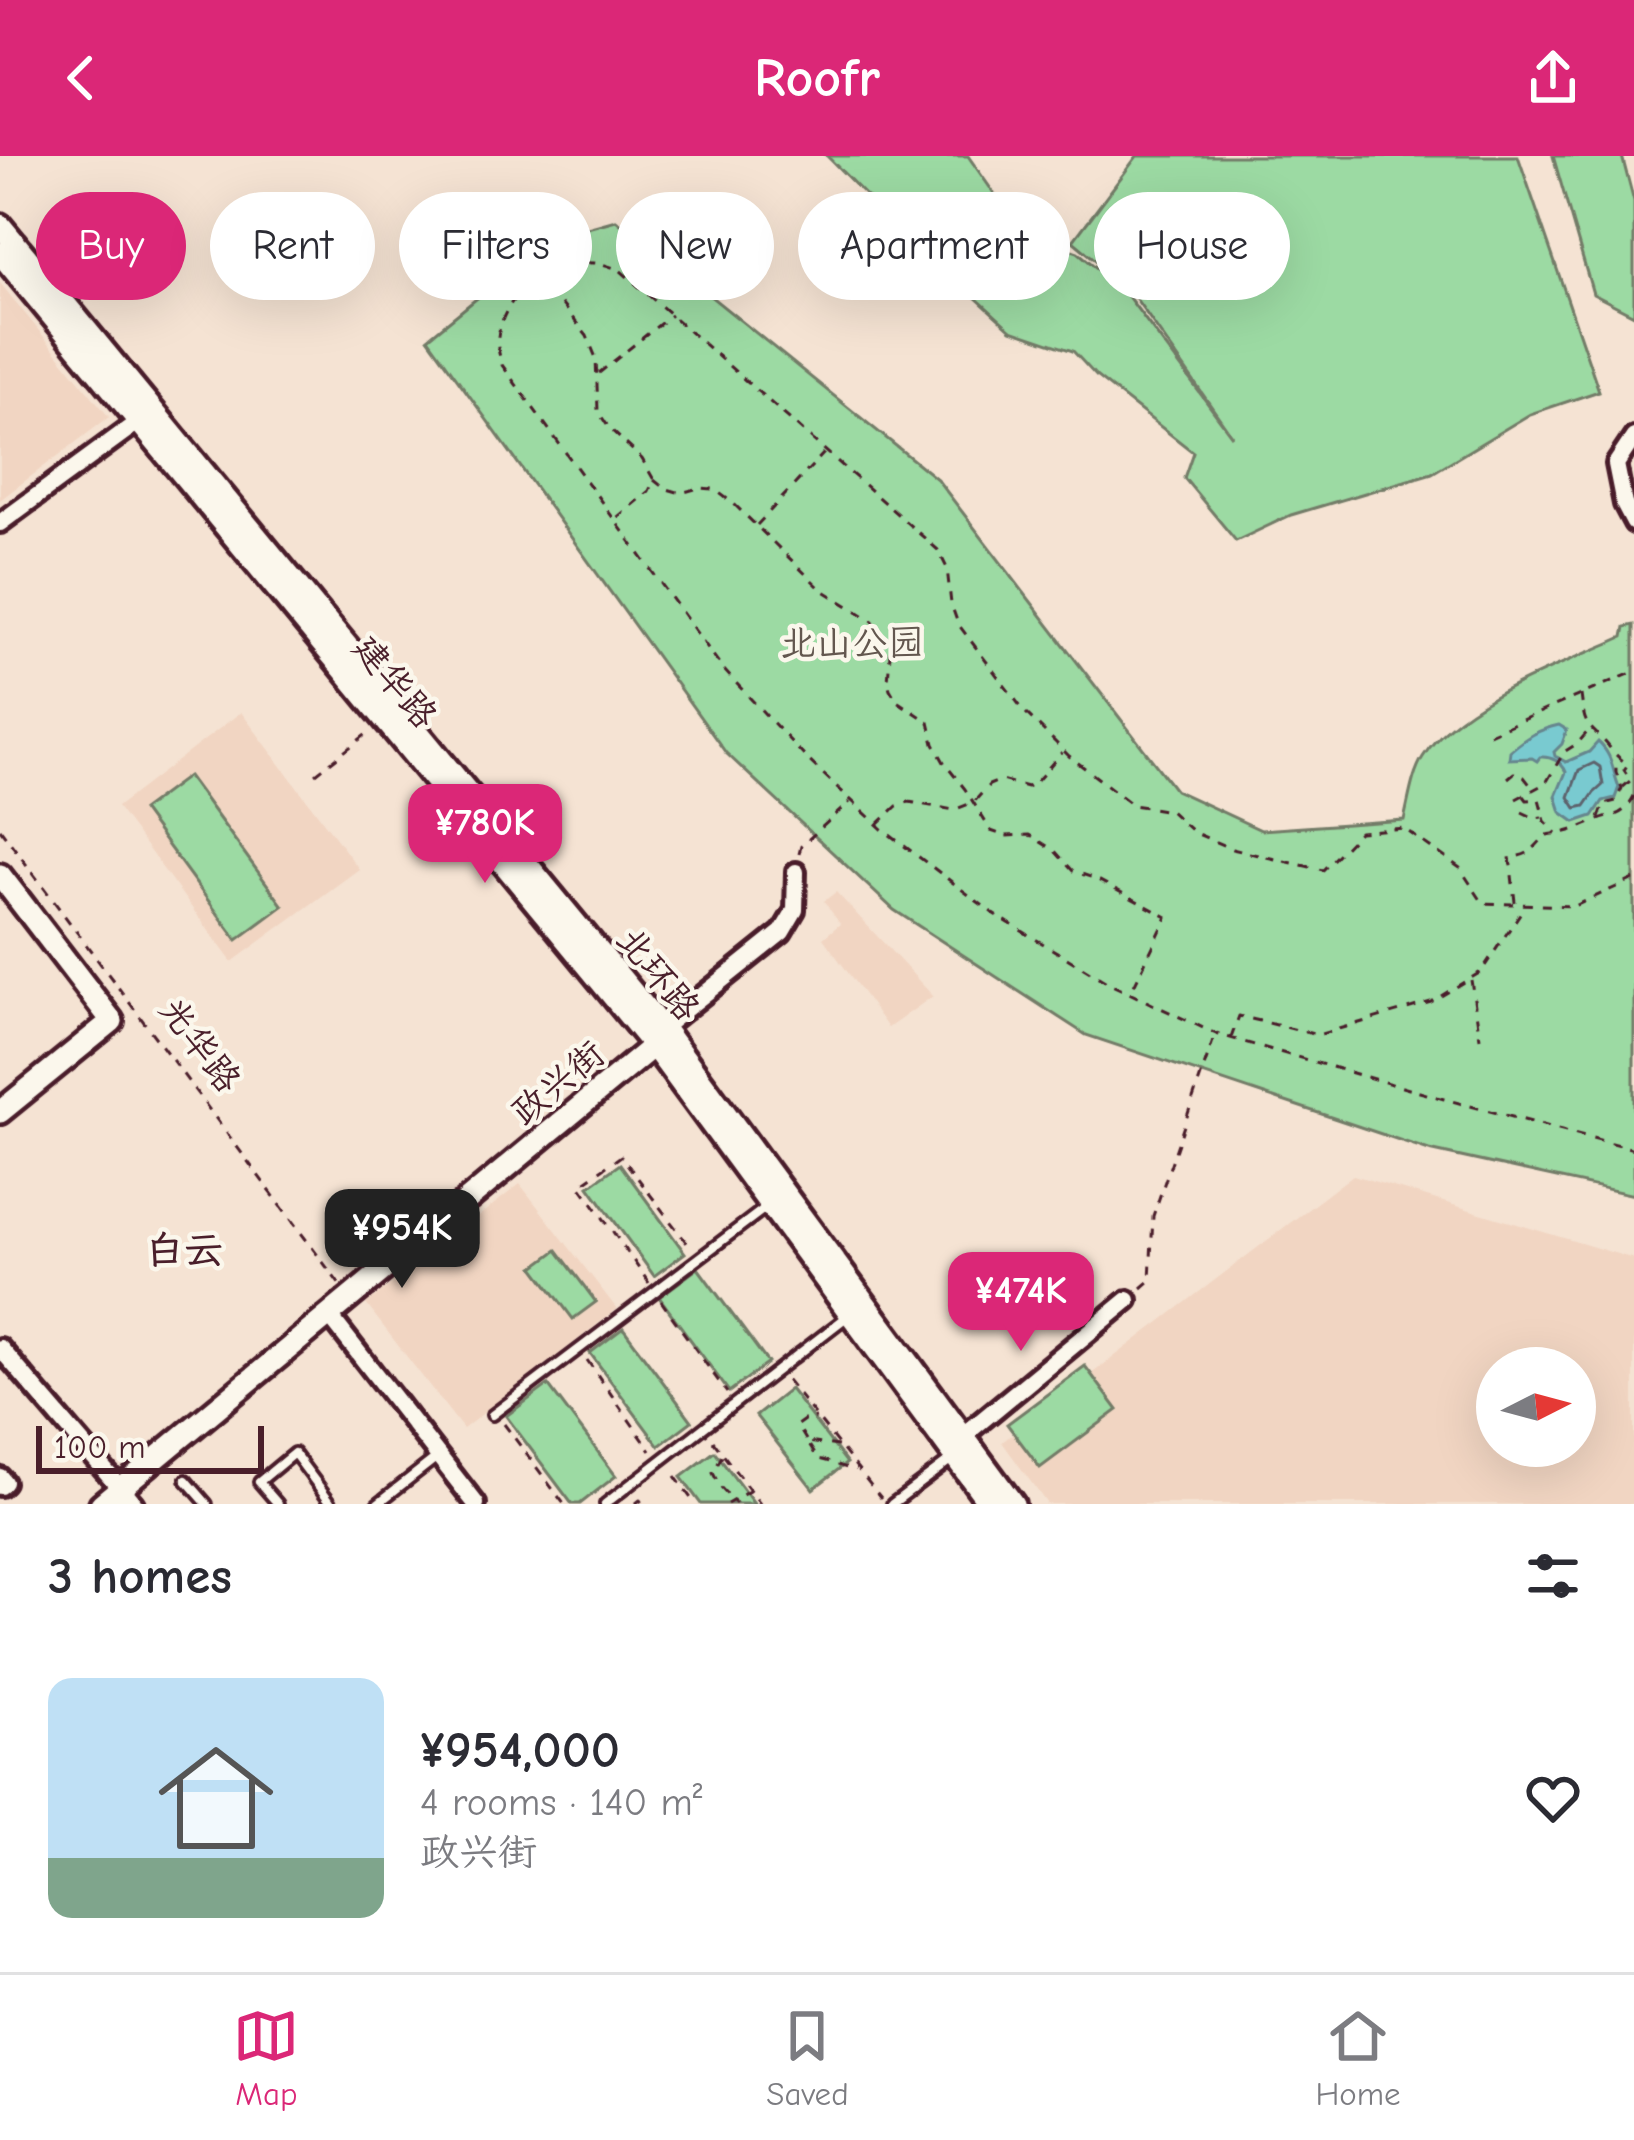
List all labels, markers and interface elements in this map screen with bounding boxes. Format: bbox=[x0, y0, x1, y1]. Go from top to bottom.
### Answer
icon: back bbox=[48, 45, 114, 111]
icon: share bbox=[1520, 45, 1586, 111]
text: Roofr bbox=[754, 47, 880, 110]
chip: Buy bbox=[36, 192, 186, 300]
chip: Rent bbox=[210, 192, 375, 300]
chip: Filters bbox=[399, 192, 592, 300]
chip: New bbox=[616, 192, 774, 300]
chip: Apartment bbox=[798, 192, 1070, 300]
chip: House bbox=[1094, 192, 1290, 300]
park label: 北山公园 bbox=[780, 623, 924, 664]
street label: 建华路 bbox=[344, 627, 445, 737]
pin: ¥780K bbox=[401, 784, 569, 886]
text: ¥780K bbox=[435, 800, 535, 845]
street label: 北环路 bbox=[608, 919, 708, 1029]
street label: 光华路 bbox=[151, 989, 249, 1100]
street label: 政兴街 bbox=[503, 1033, 613, 1134]
pin: ¥954K bbox=[318, 1189, 486, 1291]
text: ¥954K bbox=[352, 1205, 452, 1250]
district label: 白云 bbox=[145, 1228, 223, 1273]
pin: ¥474K bbox=[937, 1252, 1105, 1354]
text: ¥474K bbox=[975, 1268, 1067, 1313]
north arrow bbox=[1476, 1347, 1596, 1467]
map controls bbox=[1476, 1347, 1596, 1467]
scale bar bbox=[36, 1420, 264, 1473]
text: 100 m bbox=[54, 1428, 146, 1466]
icon: filters bbox=[1520, 1543, 1586, 1609]
text: 3 homes bbox=[48, 1547, 232, 1606]
text: ¥954,000 bbox=[420, 1721, 620, 1780]
icon: home bbox=[144, 1726, 288, 1870]
icon: heart bbox=[1520, 1765, 1586, 1831]
text: 4 rooms · 140 m² bbox=[420, 1780, 702, 1825]
text: 政兴街 bbox=[420, 1830, 537, 1875]
tab: Map bbox=[233, 2003, 299, 2113]
tab: Saved bbox=[766, 2003, 849, 2113]
tab: Home bbox=[1315, 2003, 1401, 2113]

